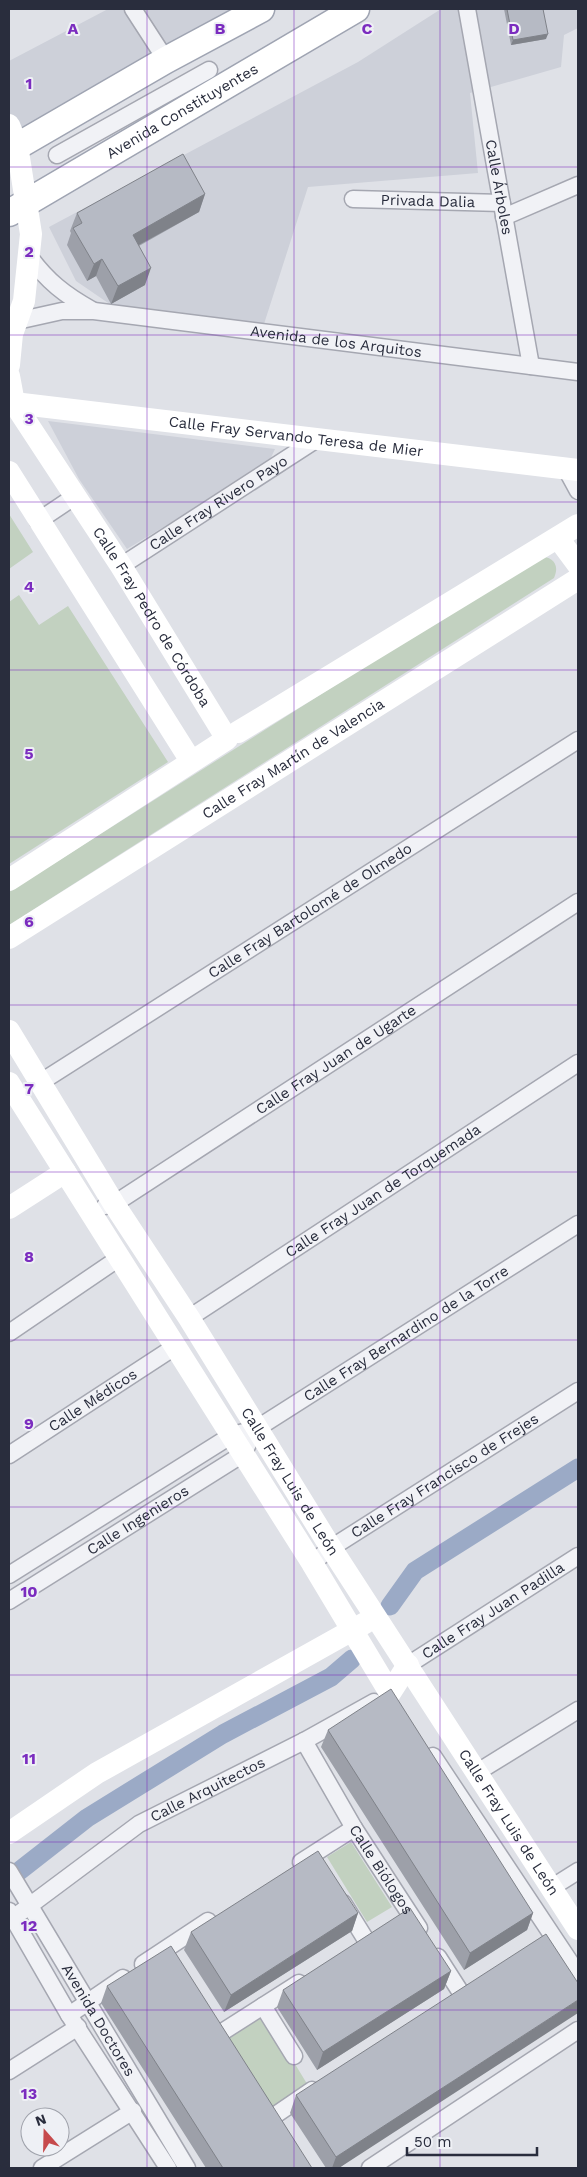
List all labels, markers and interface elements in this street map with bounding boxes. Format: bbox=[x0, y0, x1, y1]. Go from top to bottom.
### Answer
text: A bbox=[68, 19, 79, 38]
text: B bbox=[215, 19, 226, 38]
text: C bbox=[362, 19, 373, 38]
text: D bbox=[508, 19, 520, 38]
street label: Avenida Constituyentes bbox=[103, 60, 261, 163]
text: 1 bbox=[26, 74, 32, 93]
street label: Calle Árboles bbox=[482, 138, 516, 236]
street label: Privada Dalia bbox=[380, 191, 476, 211]
text: 2 bbox=[24, 242, 34, 261]
street label: Avenida de los Arquitos bbox=[249, 322, 423, 361]
text: 3 bbox=[24, 409, 34, 428]
street label: Calle Fray Servando Teresa de Mier bbox=[168, 412, 424, 461]
street label: Calle Fray Rivero Payo bbox=[146, 452, 291, 554]
street label: Calle Fray Pedro de Córdoba bbox=[89, 524, 215, 711]
text: 4 bbox=[24, 577, 34, 596]
street label: Calle Fray Martín de Valencia bbox=[199, 694, 388, 823]
text: 5 bbox=[24, 744, 34, 763]
street label: Calle Fray Bartolomé de Olmedo bbox=[205, 839, 415, 982]
text: 6 bbox=[24, 912, 34, 931]
street label: Calle Fray Juan de Ugarte bbox=[252, 1001, 420, 1118]
text: 7 bbox=[24, 1079, 34, 1098]
street label: Calle Fray Juan de Torquemada bbox=[282, 1120, 485, 1261]
text: 8 bbox=[24, 1247, 34, 1266]
street label: Calle Fray Bernardino de la Torre bbox=[300, 1261, 512, 1405]
street label: Calle Médicos bbox=[45, 1365, 140, 1436]
street label: Calle Fray Luis de León bbox=[237, 1404, 343, 1559]
street label: Calle Fray Francisco de Frejes bbox=[348, 1409, 542, 1542]
text: 9 bbox=[24, 1414, 34, 1433]
street label: Calle Ingenieros bbox=[83, 1481, 192, 1559]
street label: Calle Fray Juan Padilla bbox=[418, 1558, 568, 1663]
text: 10 bbox=[20, 1582, 38, 1601]
street label: Calle Fray Luis de León bbox=[455, 1746, 563, 1899]
text: 11 bbox=[22, 1749, 36, 1768]
street label: Calle Arquitectos bbox=[147, 1753, 268, 1826]
street label: Calle Biólogos bbox=[345, 1822, 417, 1918]
text: 12 bbox=[21, 1916, 37, 1935]
street label: Avenida Doctores bbox=[58, 1961, 139, 2080]
text: 13 bbox=[21, 2084, 37, 2103]
north arrow bbox=[20, 2107, 70, 2157]
text: N bbox=[33, 2110, 48, 2129]
scale bar bbox=[407, 2124, 537, 2156]
text: 50 m bbox=[414, 2133, 451, 2151]

